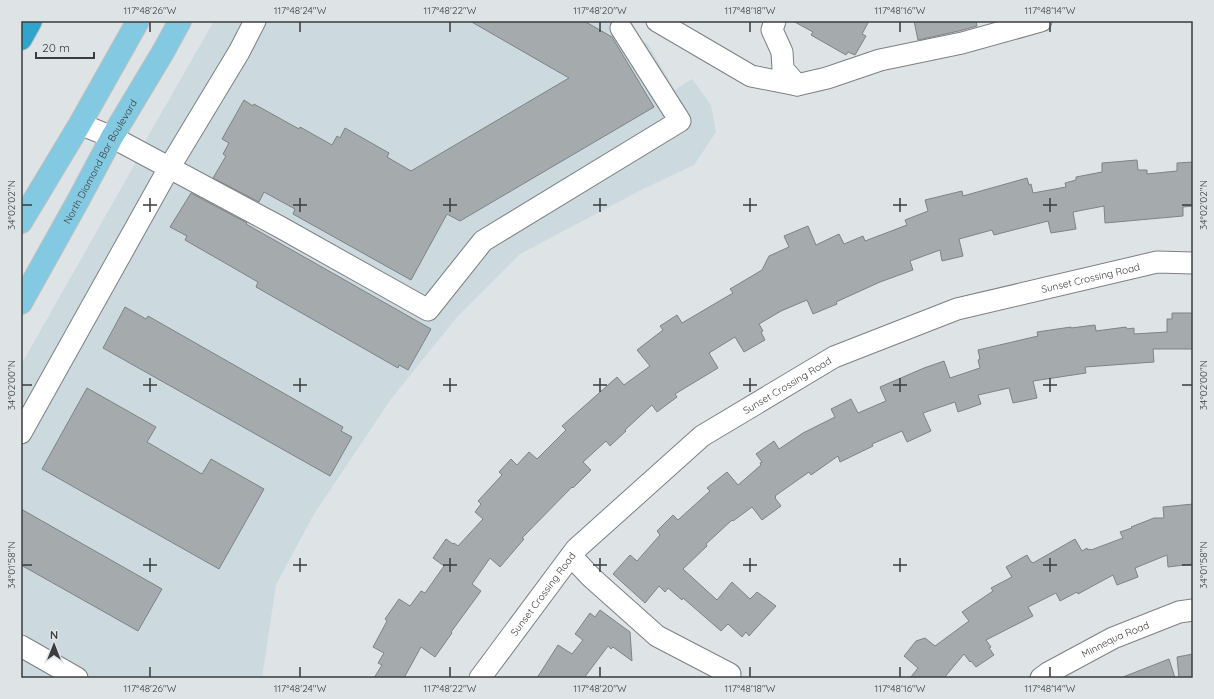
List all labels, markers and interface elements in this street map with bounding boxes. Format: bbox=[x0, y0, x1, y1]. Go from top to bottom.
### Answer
text: 117°48'26"W bbox=[124, 4, 177, 17]
text: 117°48'24"W bbox=[274, 4, 327, 17]
text: 117°48'22"W bbox=[423, 4, 477, 17]
text: 117°48'20"W bbox=[573, 4, 627, 17]
text: 117°48'18"W bbox=[724, 4, 776, 17]
text: 117°48'16"W bbox=[874, 4, 926, 17]
text: 117°48'14"W bbox=[1025, 4, 1076, 17]
scale bar bbox=[36, 34, 94, 60]
text: 20 m bbox=[42, 40, 70, 55]
street label: North Diamond Bar Boulevard bbox=[60, 97, 140, 226]
text: 34°02'02"N bbox=[5, 180, 18, 230]
text: 34°02'02"N bbox=[1197, 180, 1210, 230]
street label: Sunset Crossing Road bbox=[1040, 260, 1141, 296]
street label: Sunset Crossing Road bbox=[740, 354, 834, 417]
text: 34°02'00"N bbox=[5, 360, 18, 410]
text: 34°02'00"N bbox=[1197, 360, 1210, 410]
text: 34°01'58"N bbox=[5, 541, 18, 589]
text: 34°01'58"N bbox=[1197, 541, 1210, 589]
street label: Sunset Crossing Road bbox=[507, 549, 578, 638]
street label: Minnequa Road bbox=[1079, 618, 1151, 660]
north arrow bbox=[34, 625, 74, 665]
text: N bbox=[50, 628, 58, 642]
text: 117°48'26"W bbox=[124, 682, 177, 695]
text: 117°48'24"W bbox=[274, 682, 327, 695]
text: 117°48'22"W bbox=[423, 682, 477, 695]
text: 117°48'20"W bbox=[573, 682, 627, 695]
text: 117°48'18"W bbox=[724, 682, 776, 695]
text: 117°48'16"W bbox=[874, 682, 926, 695]
text: 117°48'14"W bbox=[1025, 682, 1076, 695]

